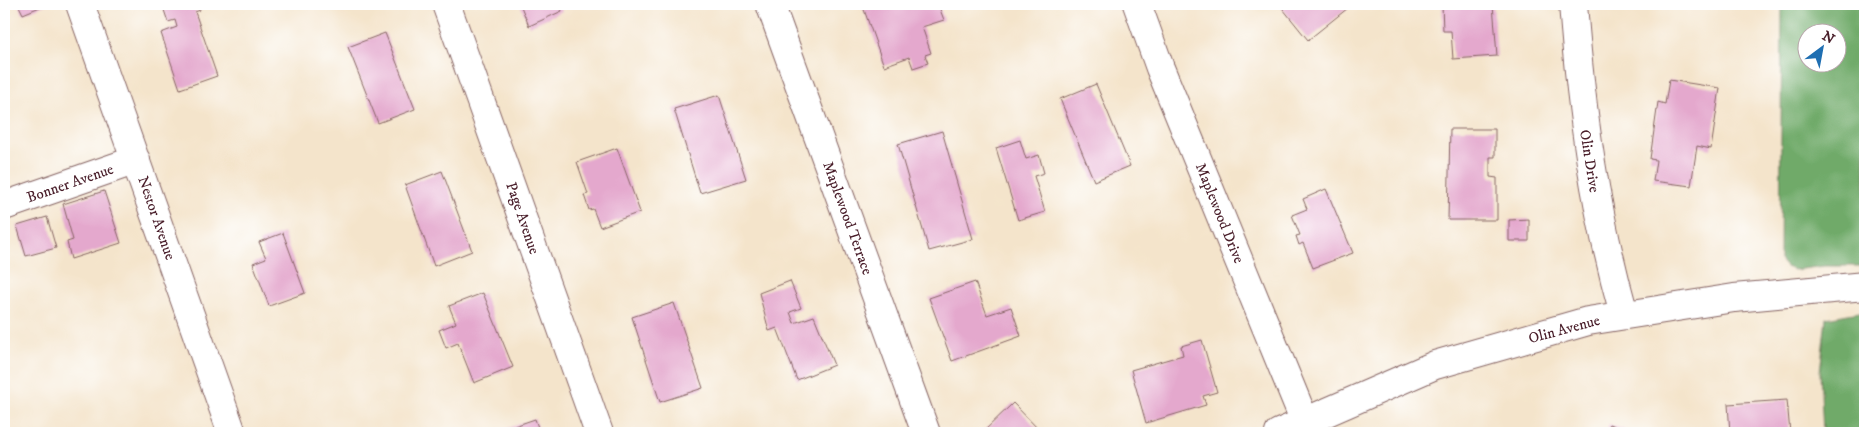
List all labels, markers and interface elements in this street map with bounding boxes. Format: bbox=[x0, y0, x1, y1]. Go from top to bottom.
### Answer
north arrow bbox=[1796, 22, 1846, 72]
text: N bbox=[1819, 27, 1838, 49]
street label: Olin Drive bbox=[1575, 128, 1604, 194]
street label: Maplewood Terrace bbox=[818, 159, 877, 277]
street label: Bonner Avenue bbox=[24, 160, 116, 207]
street label: Maplewood Drive bbox=[1191, 160, 1248, 266]
street label: Nestor Avenue bbox=[133, 174, 180, 263]
street label: Page Avenue bbox=[501, 180, 544, 257]
street label: Olin Avenue bbox=[1526, 311, 1602, 348]

